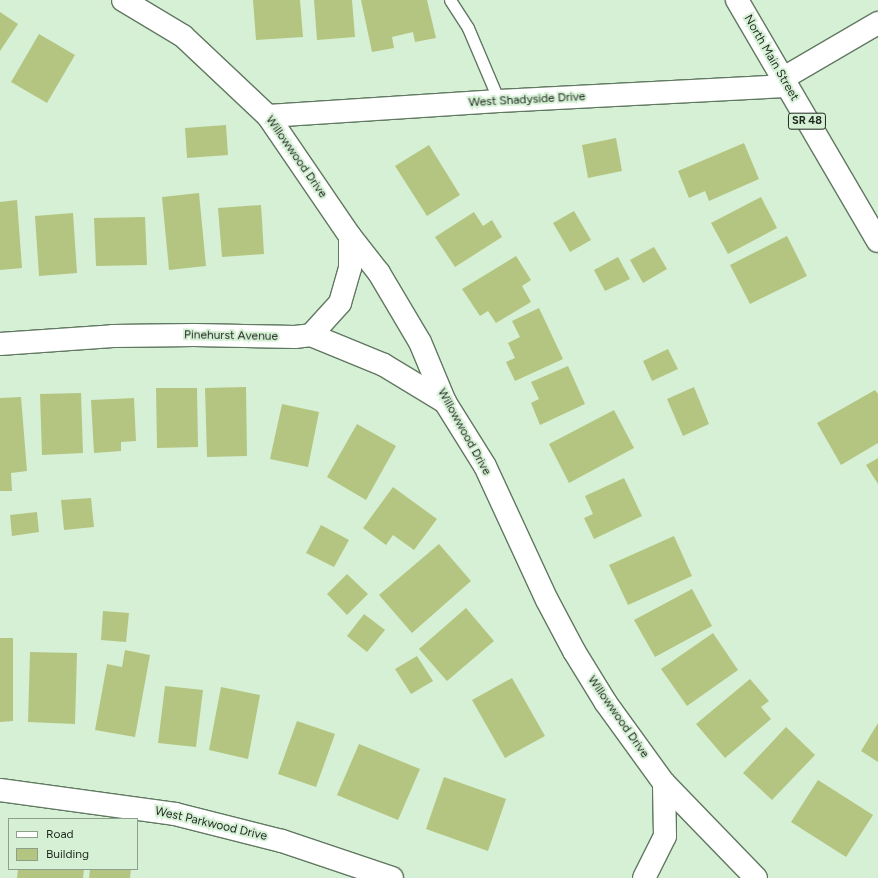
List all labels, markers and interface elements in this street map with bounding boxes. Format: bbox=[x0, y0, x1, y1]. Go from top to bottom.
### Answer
street label: North Main Street bbox=[741, 12, 801, 104]
street label: West Shadyside Drive bbox=[468, 90, 586, 110]
road number: SR 48 bbox=[787, 112, 827, 130]
street label: Willowwood Drive bbox=[262, 113, 330, 201]
street label: Pinehurst Avenue bbox=[184, 328, 278, 344]
street label: Willowwood Drive bbox=[434, 386, 494, 478]
street label: Willowwood Drive bbox=[584, 673, 652, 761]
street label: West Parkwood Drive bbox=[154, 804, 268, 844]
legend bbox=[8, 818, 138, 870]
text: Road bbox=[46, 827, 74, 841]
text: Building bbox=[46, 847, 89, 861]

